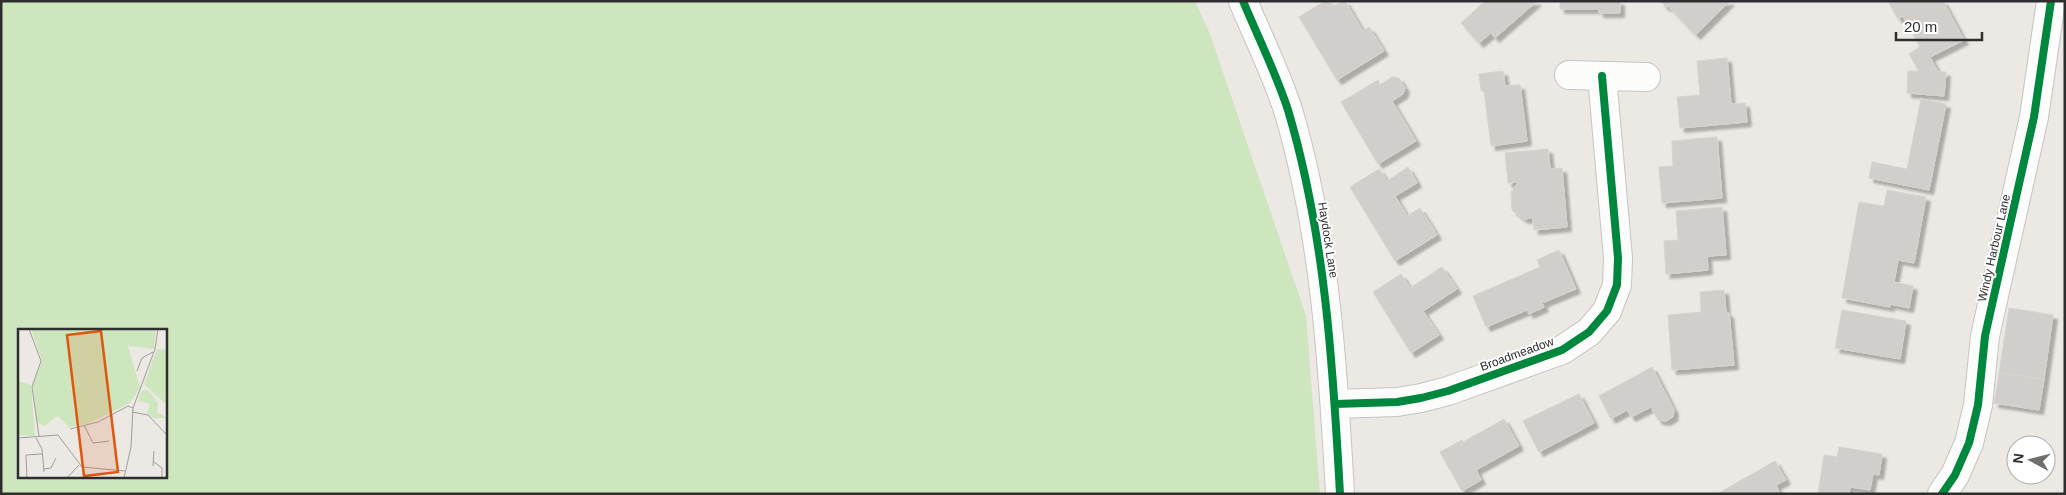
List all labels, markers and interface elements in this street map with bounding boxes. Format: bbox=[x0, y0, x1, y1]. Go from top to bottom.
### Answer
scale bar bbox=[1896, 10, 1982, 42]
text: 20 m bbox=[1904, 18, 1937, 35]
street label: Windy Harbour Lane bbox=[1975, 192, 2013, 303]
street label: Haydock Lane bbox=[1315, 201, 1341, 279]
inset map bbox=[18, 329, 166, 478]
street label: Broadmeadow bbox=[1478, 334, 1556, 374]
north arrow bbox=[2006, 435, 2056, 485]
text: N bbox=[2010, 452, 2027, 464]

